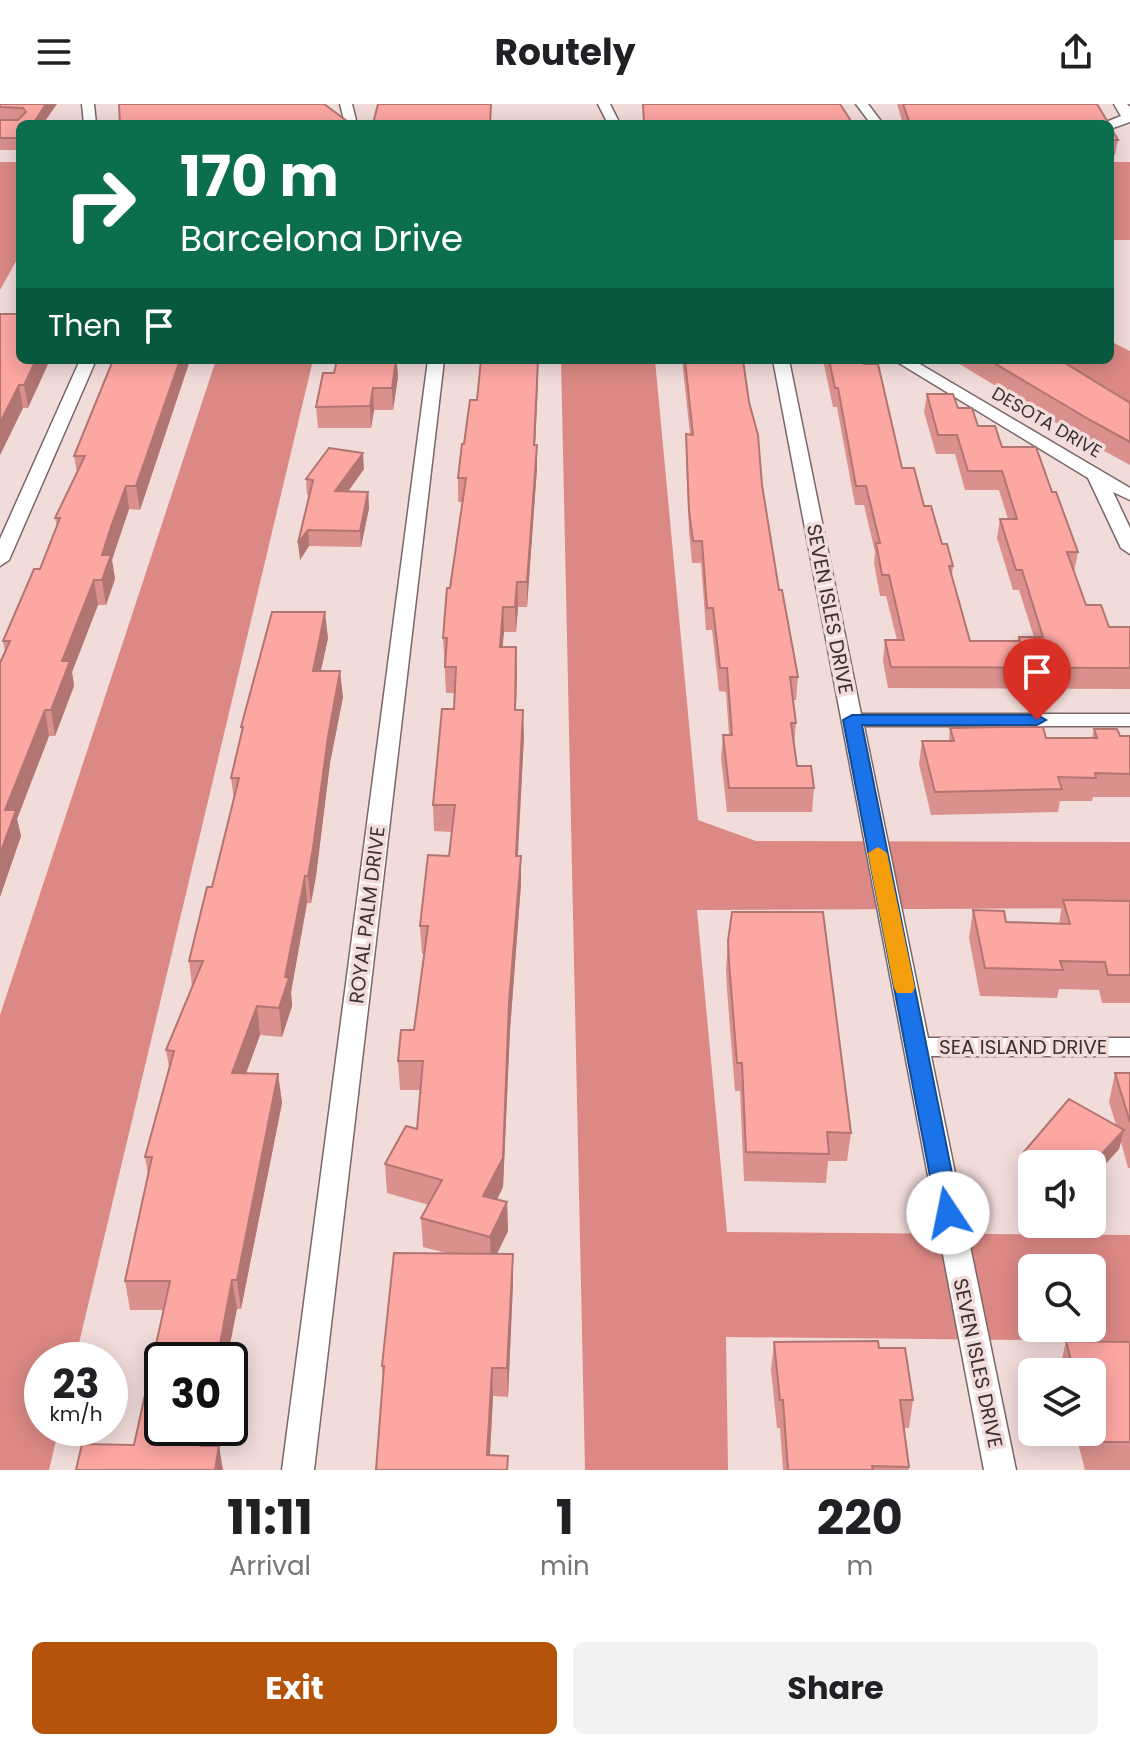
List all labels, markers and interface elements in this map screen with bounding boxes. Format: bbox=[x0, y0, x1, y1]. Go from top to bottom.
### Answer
text: Routely bbox=[495, 27, 635, 78]
icon: menu bbox=[32, 30, 76, 74]
icon: share bbox=[1054, 30, 1098, 74]
text: 170 m bbox=[180, 137, 339, 216]
icon: right bbox=[48, 152, 152, 256]
text: Barcelona Drive bbox=[180, 213, 463, 264]
text: Then bbox=[48, 304, 121, 347]
icon: arrive bbox=[137, 304, 181, 348]
street label: DESOTA DRIVE bbox=[988, 380, 1106, 464]
street label: SEVEN ISLES DRIVE bbox=[800, 522, 860, 696]
pin bbox=[1003, 638, 1071, 720]
icon: arrive bbox=[1015, 650, 1059, 694]
street label: ROYAL PALM DRIVE bbox=[342, 825, 392, 1005]
street label: SEA ISLAND DRIVE bbox=[939, 1033, 1107, 1061]
map controls bbox=[1018, 1150, 1106, 1446]
button: sound bbox=[1018, 1150, 1106, 1238]
position arrow bbox=[906, 1171, 990, 1255]
button: search bbox=[1018, 1254, 1106, 1342]
street label: SEVEN ISLES DRIVE bbox=[946, 1276, 1010, 1450]
speed limit sign: 30 bbox=[144, 1342, 248, 1446]
text: 23 bbox=[52, 1356, 100, 1412]
button: layers bbox=[1018, 1358, 1106, 1446]
text: km/h bbox=[49, 1400, 103, 1428]
text: 11:11 bbox=[227, 1484, 313, 1551]
text: 1 bbox=[556, 1484, 574, 1551]
text: 220 bbox=[817, 1484, 903, 1551]
text: Arrival bbox=[229, 1548, 311, 1584]
text: min bbox=[540, 1548, 590, 1584]
text: m bbox=[846, 1548, 873, 1584]
button: Exit bbox=[32, 1642, 557, 1734]
button: Share bbox=[573, 1642, 1098, 1734]

